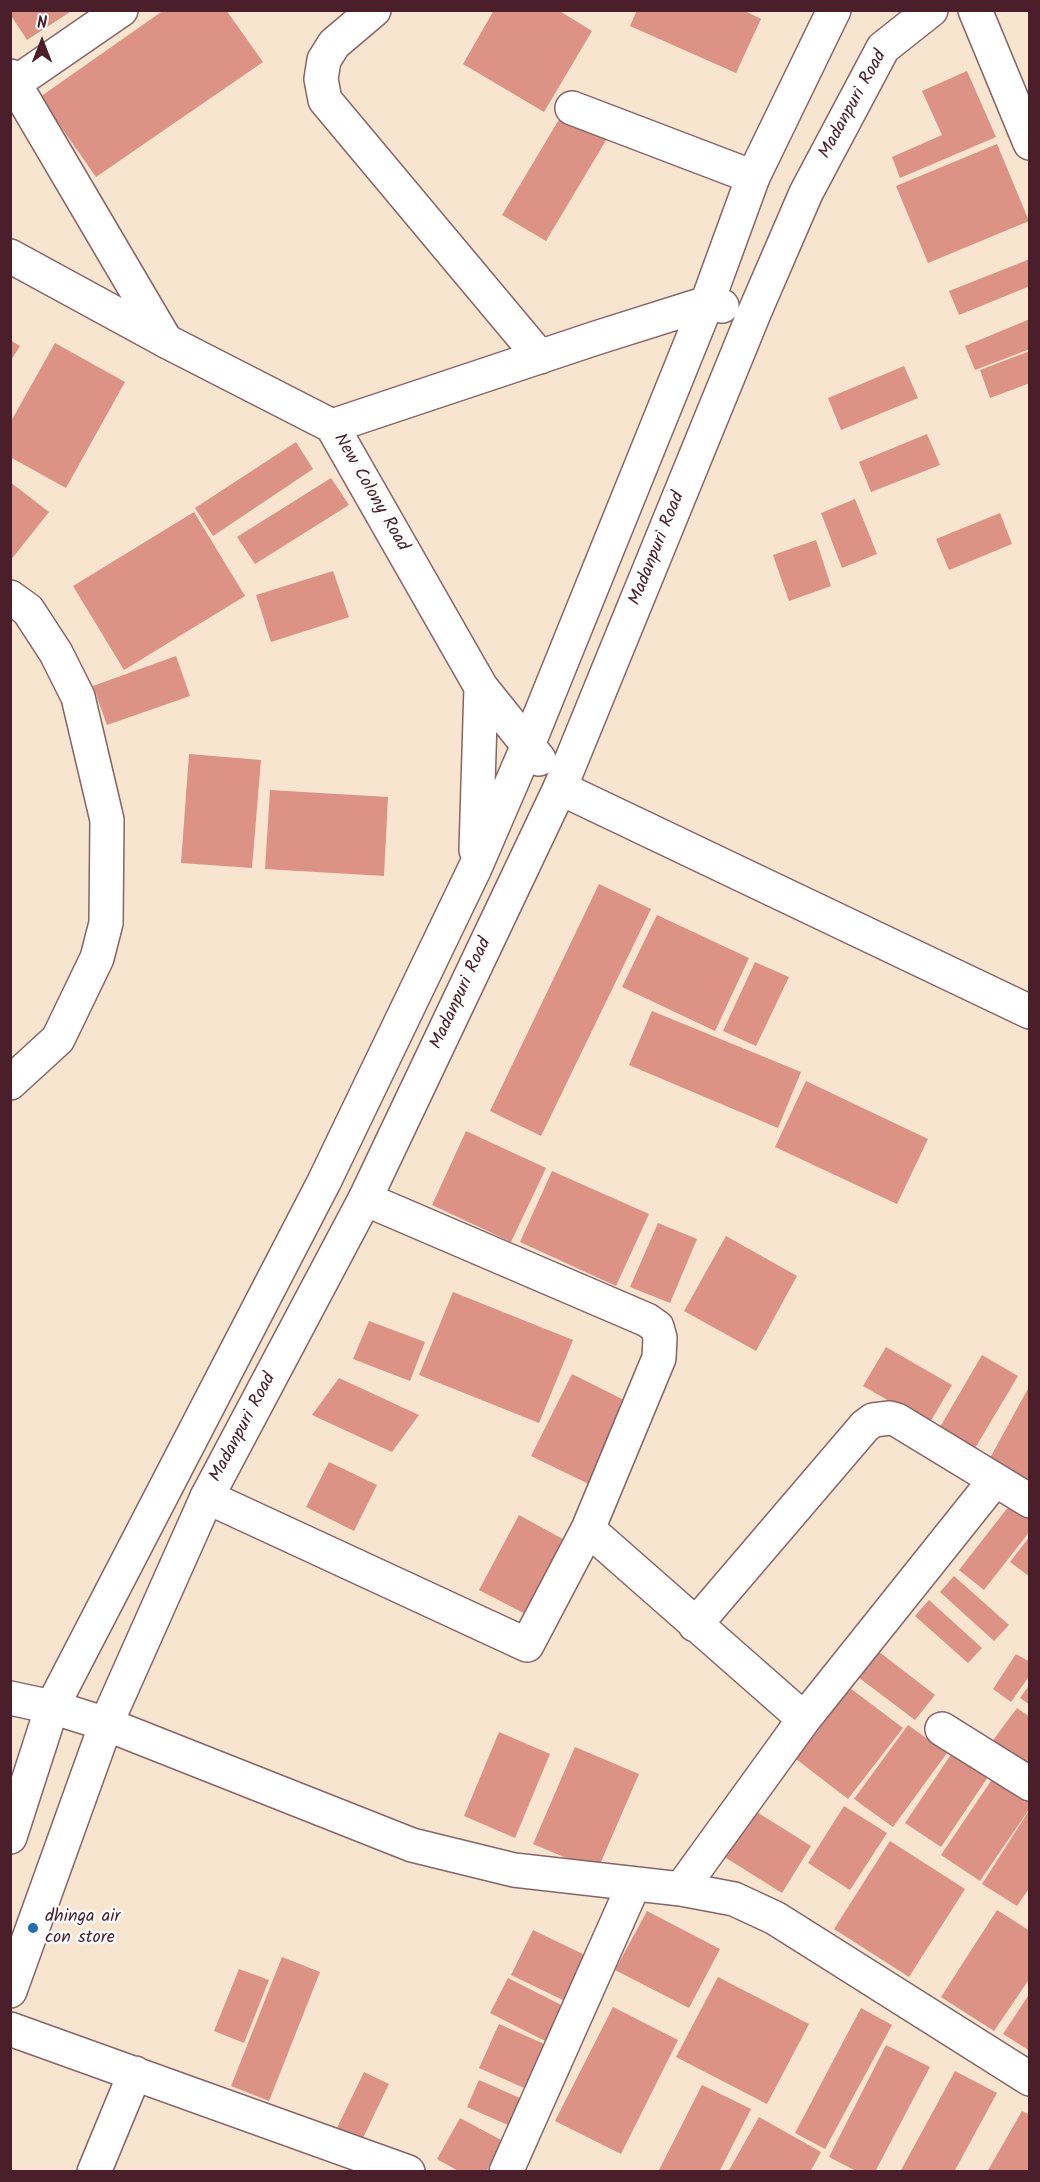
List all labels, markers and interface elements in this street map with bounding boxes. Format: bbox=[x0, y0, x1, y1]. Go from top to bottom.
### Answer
text: N bbox=[37, 11, 47, 36]
north arrow bbox=[12, 12, 72, 72]
street label: Madanpuri Road bbox=[815, 47, 893, 163]
street label: New Colony Road bbox=[328, 430, 412, 556]
street label: Madanpuri Road bbox=[625, 489, 691, 609]
street label: Madanpuri Road bbox=[427, 935, 497, 1053]
street label: Madanpuri Road bbox=[206, 1370, 282, 1486]
place label: dhinga air con store bbox=[45, 1907, 120, 1950]
marker: dhinga air con store bbox=[26, 1921, 40, 1935]

